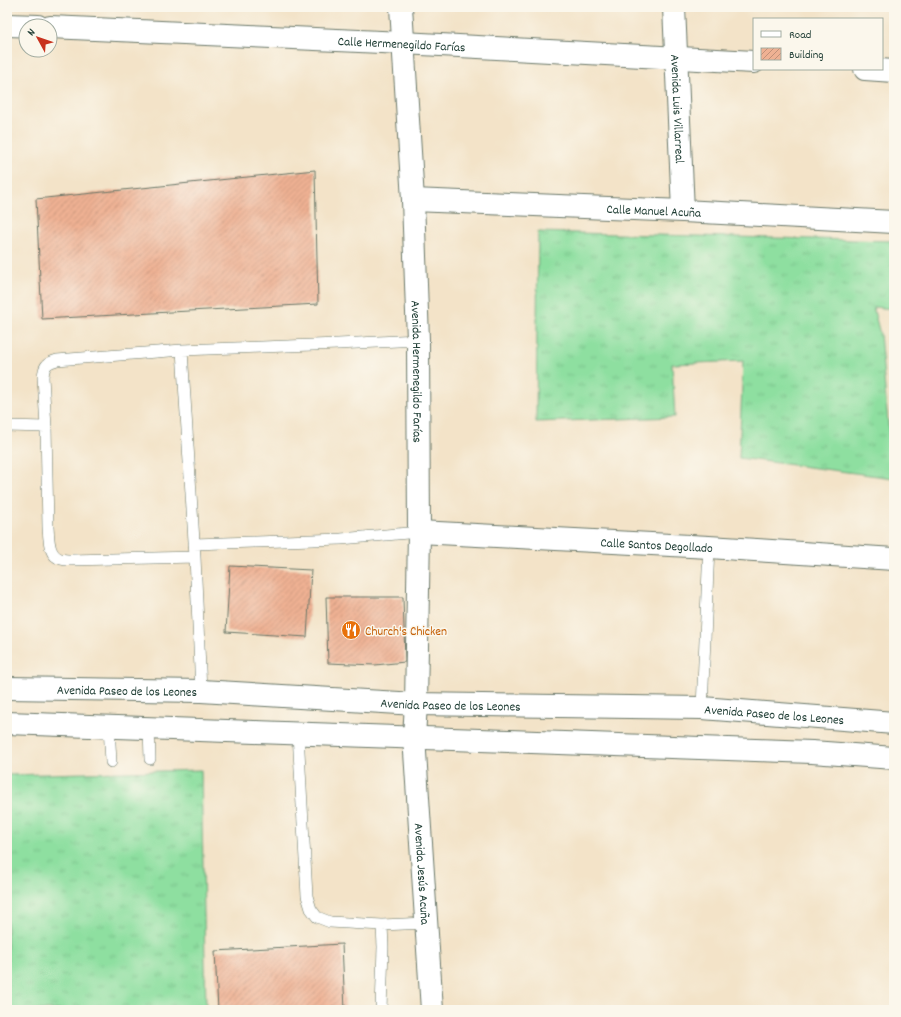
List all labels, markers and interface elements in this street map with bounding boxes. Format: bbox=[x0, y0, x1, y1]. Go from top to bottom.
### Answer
north arrow bbox=[18, 18, 58, 58]
legend bbox=[753, 18, 883, 70]
text: N bbox=[24, 25, 40, 40]
text: Road bbox=[789, 27, 811, 44]
street label: Calle Hermenegildo Farías bbox=[337, 33, 466, 58]
text: Building bbox=[789, 47, 824, 64]
street label: Avenida Luis Villarreal bbox=[664, 54, 688, 164]
street label: Calle Manuel Acuña bbox=[606, 201, 702, 224]
street label: Avenida Hermenegildo Farías bbox=[405, 300, 426, 443]
street label: Calle Santos Degollado bbox=[600, 534, 714, 559]
restaurant icon: Church's Chicken bbox=[340, 619, 362, 641]
place label: Church's Chicken bbox=[365, 623, 447, 642]
street label: Avenida Paseo de los Leones bbox=[57, 682, 197, 703]
street label: Avenida Paseo de los Leones bbox=[380, 695, 521, 717]
street label: Avenida Paseo de los Leones bbox=[704, 701, 845, 731]
street label: Avenida Jesús Acuña bbox=[408, 822, 433, 926]

